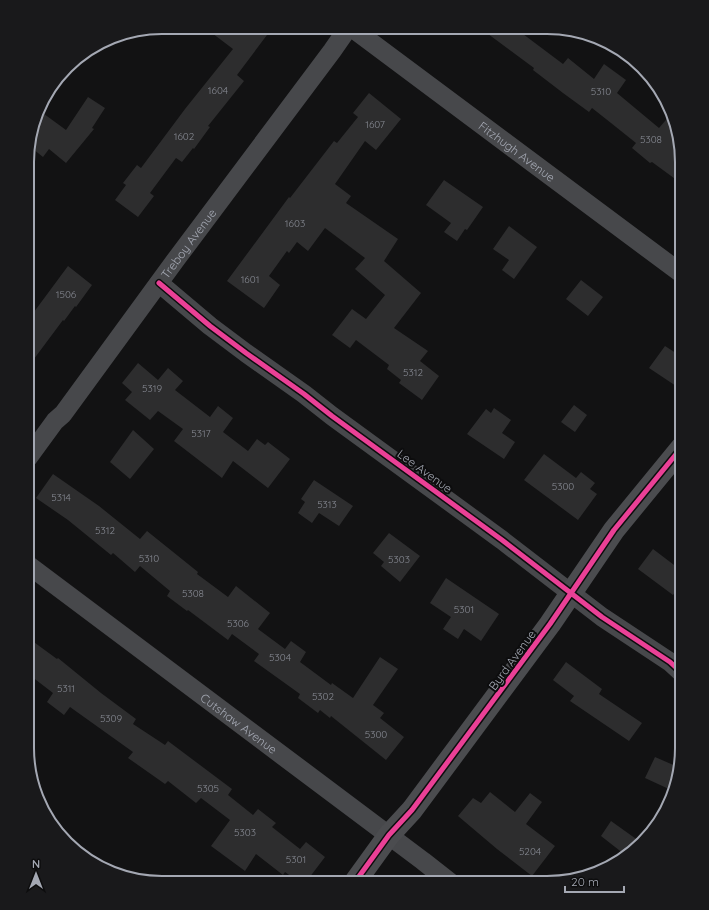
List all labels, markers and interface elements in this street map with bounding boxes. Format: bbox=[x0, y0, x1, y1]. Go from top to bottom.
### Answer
house number: 1604 bbox=[208, 84, 228, 97]
house number: 5310 bbox=[591, 85, 611, 98]
house number: 1607 bbox=[365, 118, 385, 131]
street label: Fitzhugh Avenue bbox=[476, 118, 558, 185]
house number: 1602 bbox=[174, 130, 195, 143]
house number: 5308 bbox=[640, 133, 662, 146]
street label: Treboy Avenue bbox=[157, 205, 219, 281]
house number: 1603 bbox=[285, 217, 305, 230]
house number: 1601 bbox=[241, 273, 259, 286]
house number: 1506 bbox=[56, 288, 77, 301]
house number: 5312 bbox=[403, 366, 423, 379]
house number: 5319 bbox=[142, 382, 162, 395]
house number: 5317 bbox=[191, 427, 211, 440]
street label: Lee Avenue bbox=[395, 446, 456, 496]
house number: 5300 bbox=[552, 480, 574, 493]
house number: 5314 bbox=[51, 491, 71, 504]
house number: 5313 bbox=[317, 498, 337, 511]
house number: 5312 bbox=[95, 524, 115, 537]
house number: 5310 bbox=[139, 552, 159, 565]
house number: 5303 bbox=[388, 553, 410, 566]
house number: 5308 bbox=[182, 587, 204, 600]
house number: 5301 bbox=[454, 603, 474, 616]
house number: 5306 bbox=[227, 617, 250, 630]
street label: Byrd Avenue bbox=[485, 627, 539, 693]
house number: 5304 bbox=[269, 651, 291, 664]
house number: 5311 bbox=[57, 682, 75, 695]
street label: Cutshaw Avenue bbox=[198, 689, 280, 757]
house number: 5302 bbox=[312, 690, 335, 703]
house number: 5309 bbox=[100, 712, 123, 725]
house number: 5300 bbox=[365, 728, 387, 741]
house number: 5305 bbox=[197, 782, 219, 795]
house number: 5303 bbox=[234, 826, 256, 839]
house number: 5204 bbox=[519, 845, 541, 858]
house number: 5301 bbox=[286, 853, 306, 866]
north arrow bbox=[16, 854, 56, 894]
text: N bbox=[32, 857, 40, 871]
scale bar bbox=[565, 868, 624, 894]
text: 20 m bbox=[571, 874, 599, 889]

